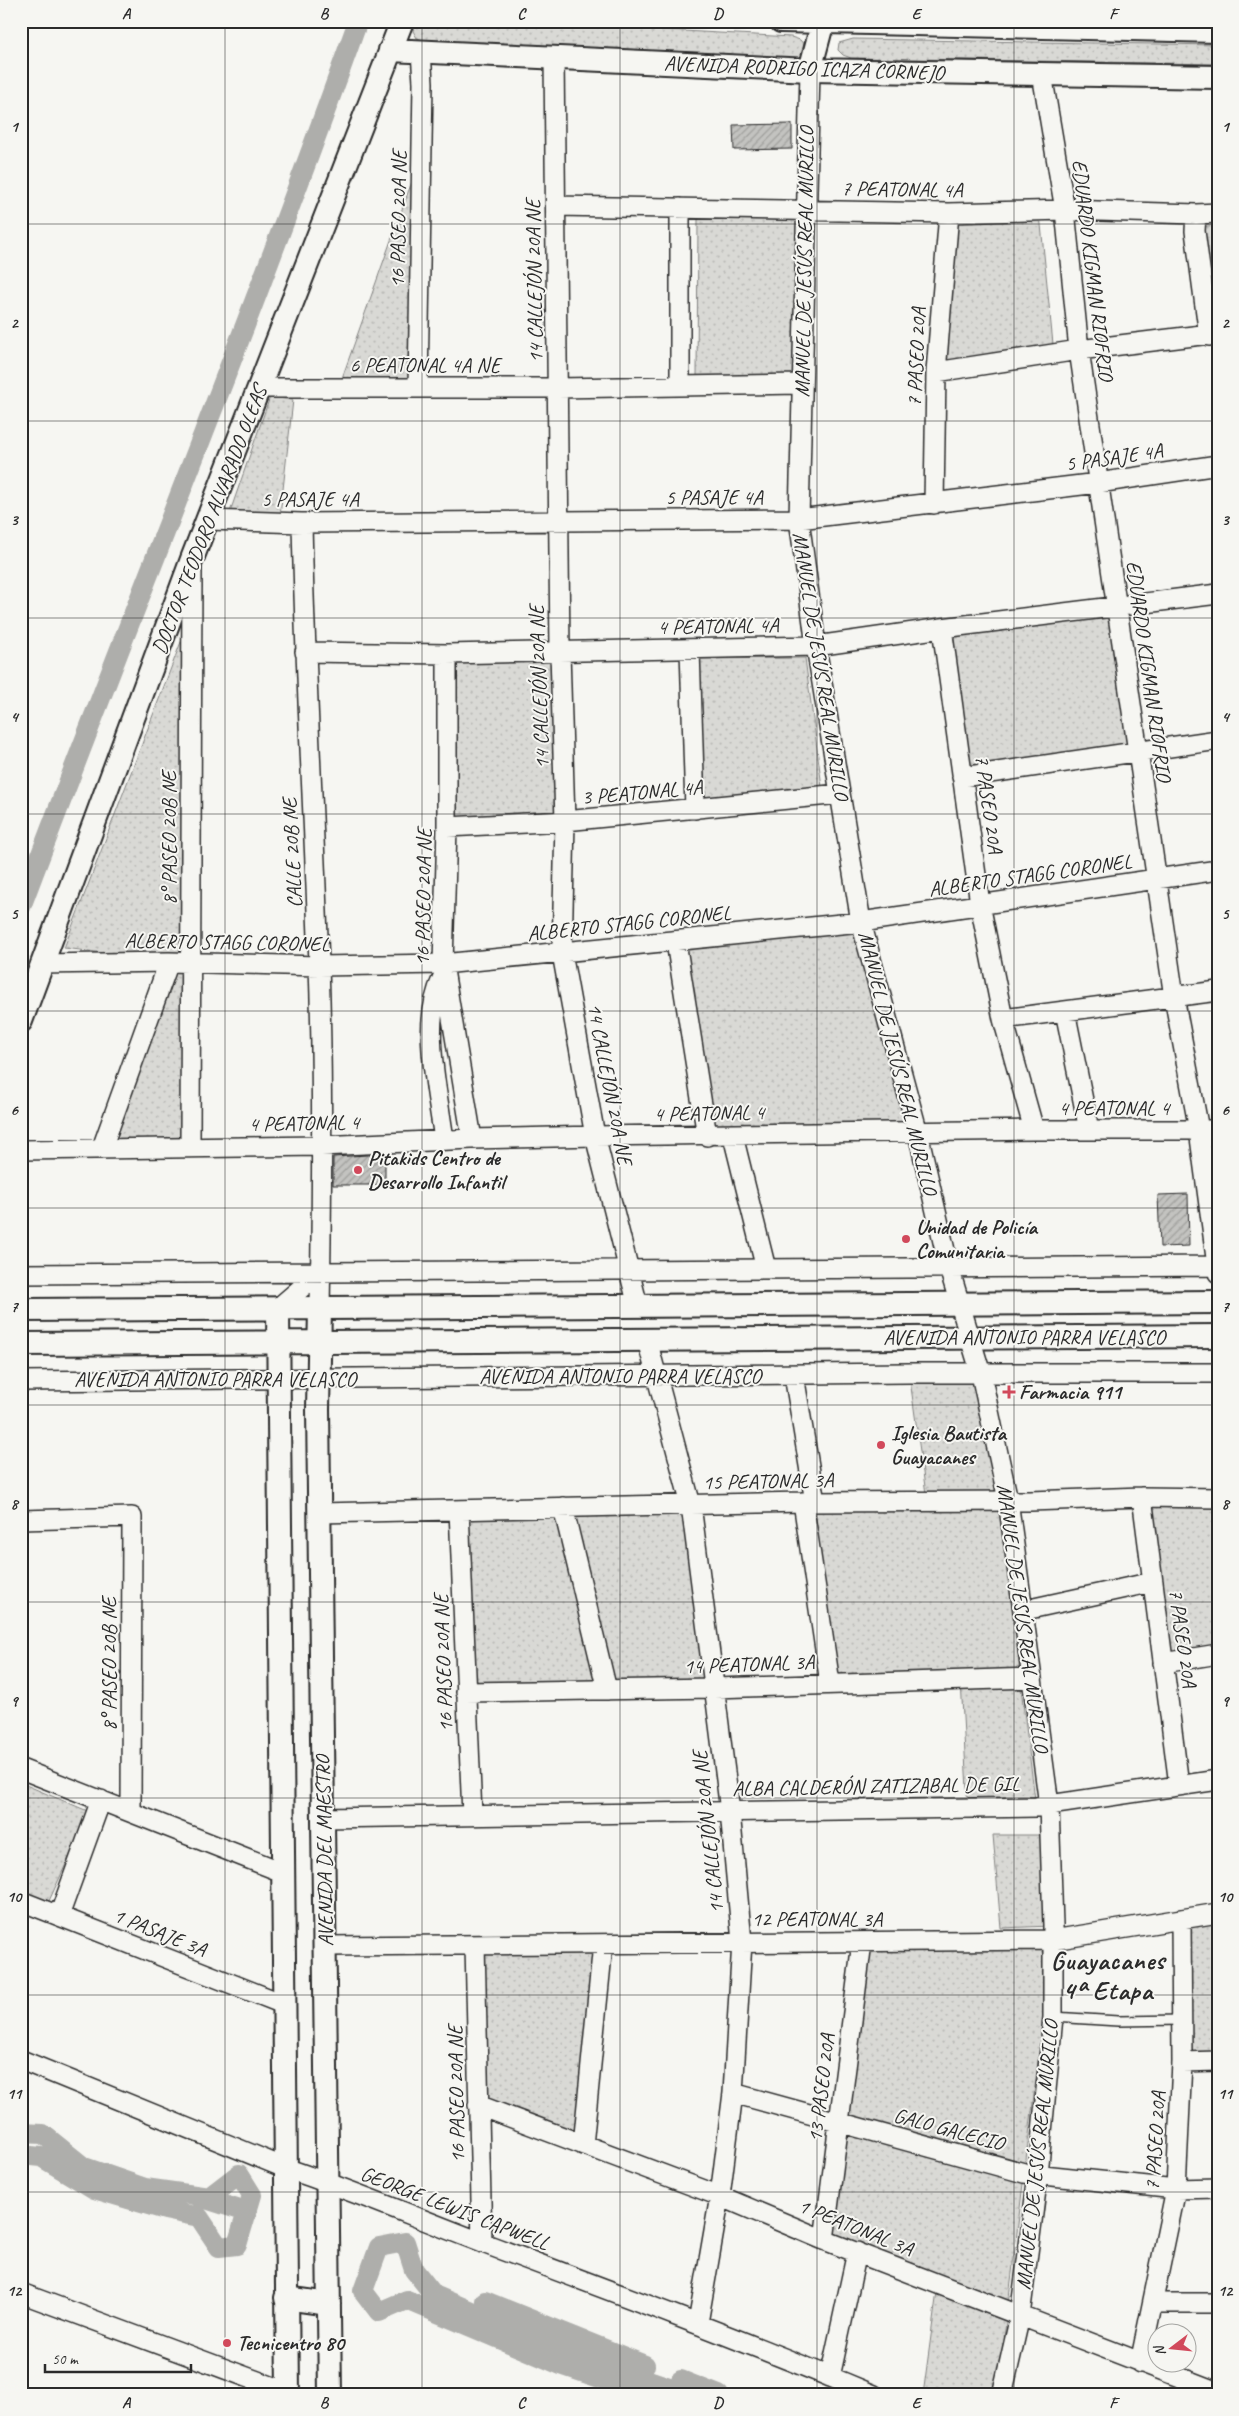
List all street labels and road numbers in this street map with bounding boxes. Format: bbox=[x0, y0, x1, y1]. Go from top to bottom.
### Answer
street label: AVENIDA RODRIGO ICAZA CORNEJO bbox=[664, 50, 947, 86]
street label: MANUEL DE JESÚS REAL MURILLO bbox=[789, 124, 819, 397]
street label: 16 PASEO 20A NE bbox=[384, 147, 412, 288]
street label: EDUARDO KIGMAN RIOFRIO bbox=[1067, 158, 1120, 384]
street label: 7 PEATONAL 4A bbox=[841, 175, 964, 203]
street label: 14 CALLEJÓN 20A NE bbox=[520, 196, 548, 363]
street label: 7 PASEO 20A bbox=[900, 305, 932, 407]
street label: 6 PEATONAL 4A NE bbox=[350, 352, 503, 378]
street label: DOCTOR TEODORO ALVARADO OLEAS bbox=[146, 379, 274, 658]
street label: 5 PASAJE 4A bbox=[1064, 437, 1166, 477]
street label: 5 PASAJE 4A bbox=[665, 484, 764, 510]
street label: 5 PASAJE 4A bbox=[261, 486, 360, 512]
street label: MANUEL DE JESÚS REAL MURILLO bbox=[787, 530, 855, 804]
street label: EDUARDO KIGMAN RIOFRIO bbox=[1121, 559, 1178, 785]
street label: 14 CALLEJÓN 20A NE bbox=[523, 602, 555, 769]
street label: 4 PEATONAL 4A bbox=[657, 612, 780, 640]
street label: 7 PASEO 20A bbox=[969, 753, 1009, 856]
street label: 8° PASEO 20B NE bbox=[156, 768, 182, 905]
street label: 3 PEATONAL 4A bbox=[580, 774, 705, 810]
street label: CALLE 20B NE bbox=[276, 795, 308, 909]
street label: 16 PASEO 20A NE bbox=[409, 825, 437, 966]
street label: ALBERTO STAGG CORONEL bbox=[927, 848, 1134, 902]
street label: ALBERTO STAGG CORONEL bbox=[526, 899, 733, 947]
street label: ALBERTO STAGG CORONEL bbox=[124, 927, 331, 957]
street label: MANUEL DE JESÚS REAL MURILLO bbox=[853, 929, 944, 1200]
street label: 14 CALLEJÓN 20A NE bbox=[582, 1001, 639, 1169]
street label: 4 PEATONAL 4 bbox=[1059, 1095, 1172, 1121]
street label: 4 PEATONAL 4 bbox=[653, 1099, 767, 1127]
street label: 4 PEATONAL 4 bbox=[248, 1109, 362, 1137]
street label: AVENIDA ANTONIO PARRA VELASCO bbox=[883, 1324, 1167, 1350]
street label: AVENIDA ANTONIO PARRA VELASCO bbox=[479, 1363, 763, 1389]
street label: AVENIDA ANTONIO PARRA VELASCO bbox=[74, 1366, 358, 1392]
street label: 15 PEATONAL 3A bbox=[702, 1467, 835, 1495]
street label: MANUEL DE JESÚS REAL MURILLO bbox=[991, 1482, 1055, 1756]
street label: 7 PASEO 20A bbox=[1163, 1587, 1203, 1690]
street label: 16 PASEO 20A NE bbox=[428, 1591, 458, 1732]
street label: 8° PASEO 20B NE bbox=[96, 1594, 122, 1731]
street label: 14 PEATONAL 3A bbox=[683, 1649, 816, 1679]
street label: 14 CALLEJÓN 20A NE bbox=[686, 1747, 730, 1915]
street label: AVENIDA DEL MAESTRO bbox=[309, 1753, 339, 1947]
street label: ALBA CALDERÓN ZATIZABAL DE GIL bbox=[732, 1770, 1021, 1802]
street label: 1 PASAJE 3A bbox=[110, 1902, 212, 1963]
street label: 12 PEATONAL 3A bbox=[752, 1906, 884, 1932]
street label: MANUEL DE JESÚS REAL MURILLO bbox=[1010, 2017, 1064, 2291]
street label: 16 PASEO 20A NE bbox=[442, 2022, 470, 2163]
street label: 13 PASEO 20A bbox=[801, 2031, 841, 2144]
street label: 7 PASEO 20A bbox=[1139, 2089, 1172, 2191]
street label: GALO GALECIO bbox=[891, 2102, 1009, 2157]
street label: GEORGE LEWIS CAPWELL bbox=[357, 2160, 553, 2256]
street label: 1 PEATONAL 3A bbox=[795, 2192, 918, 2262]

